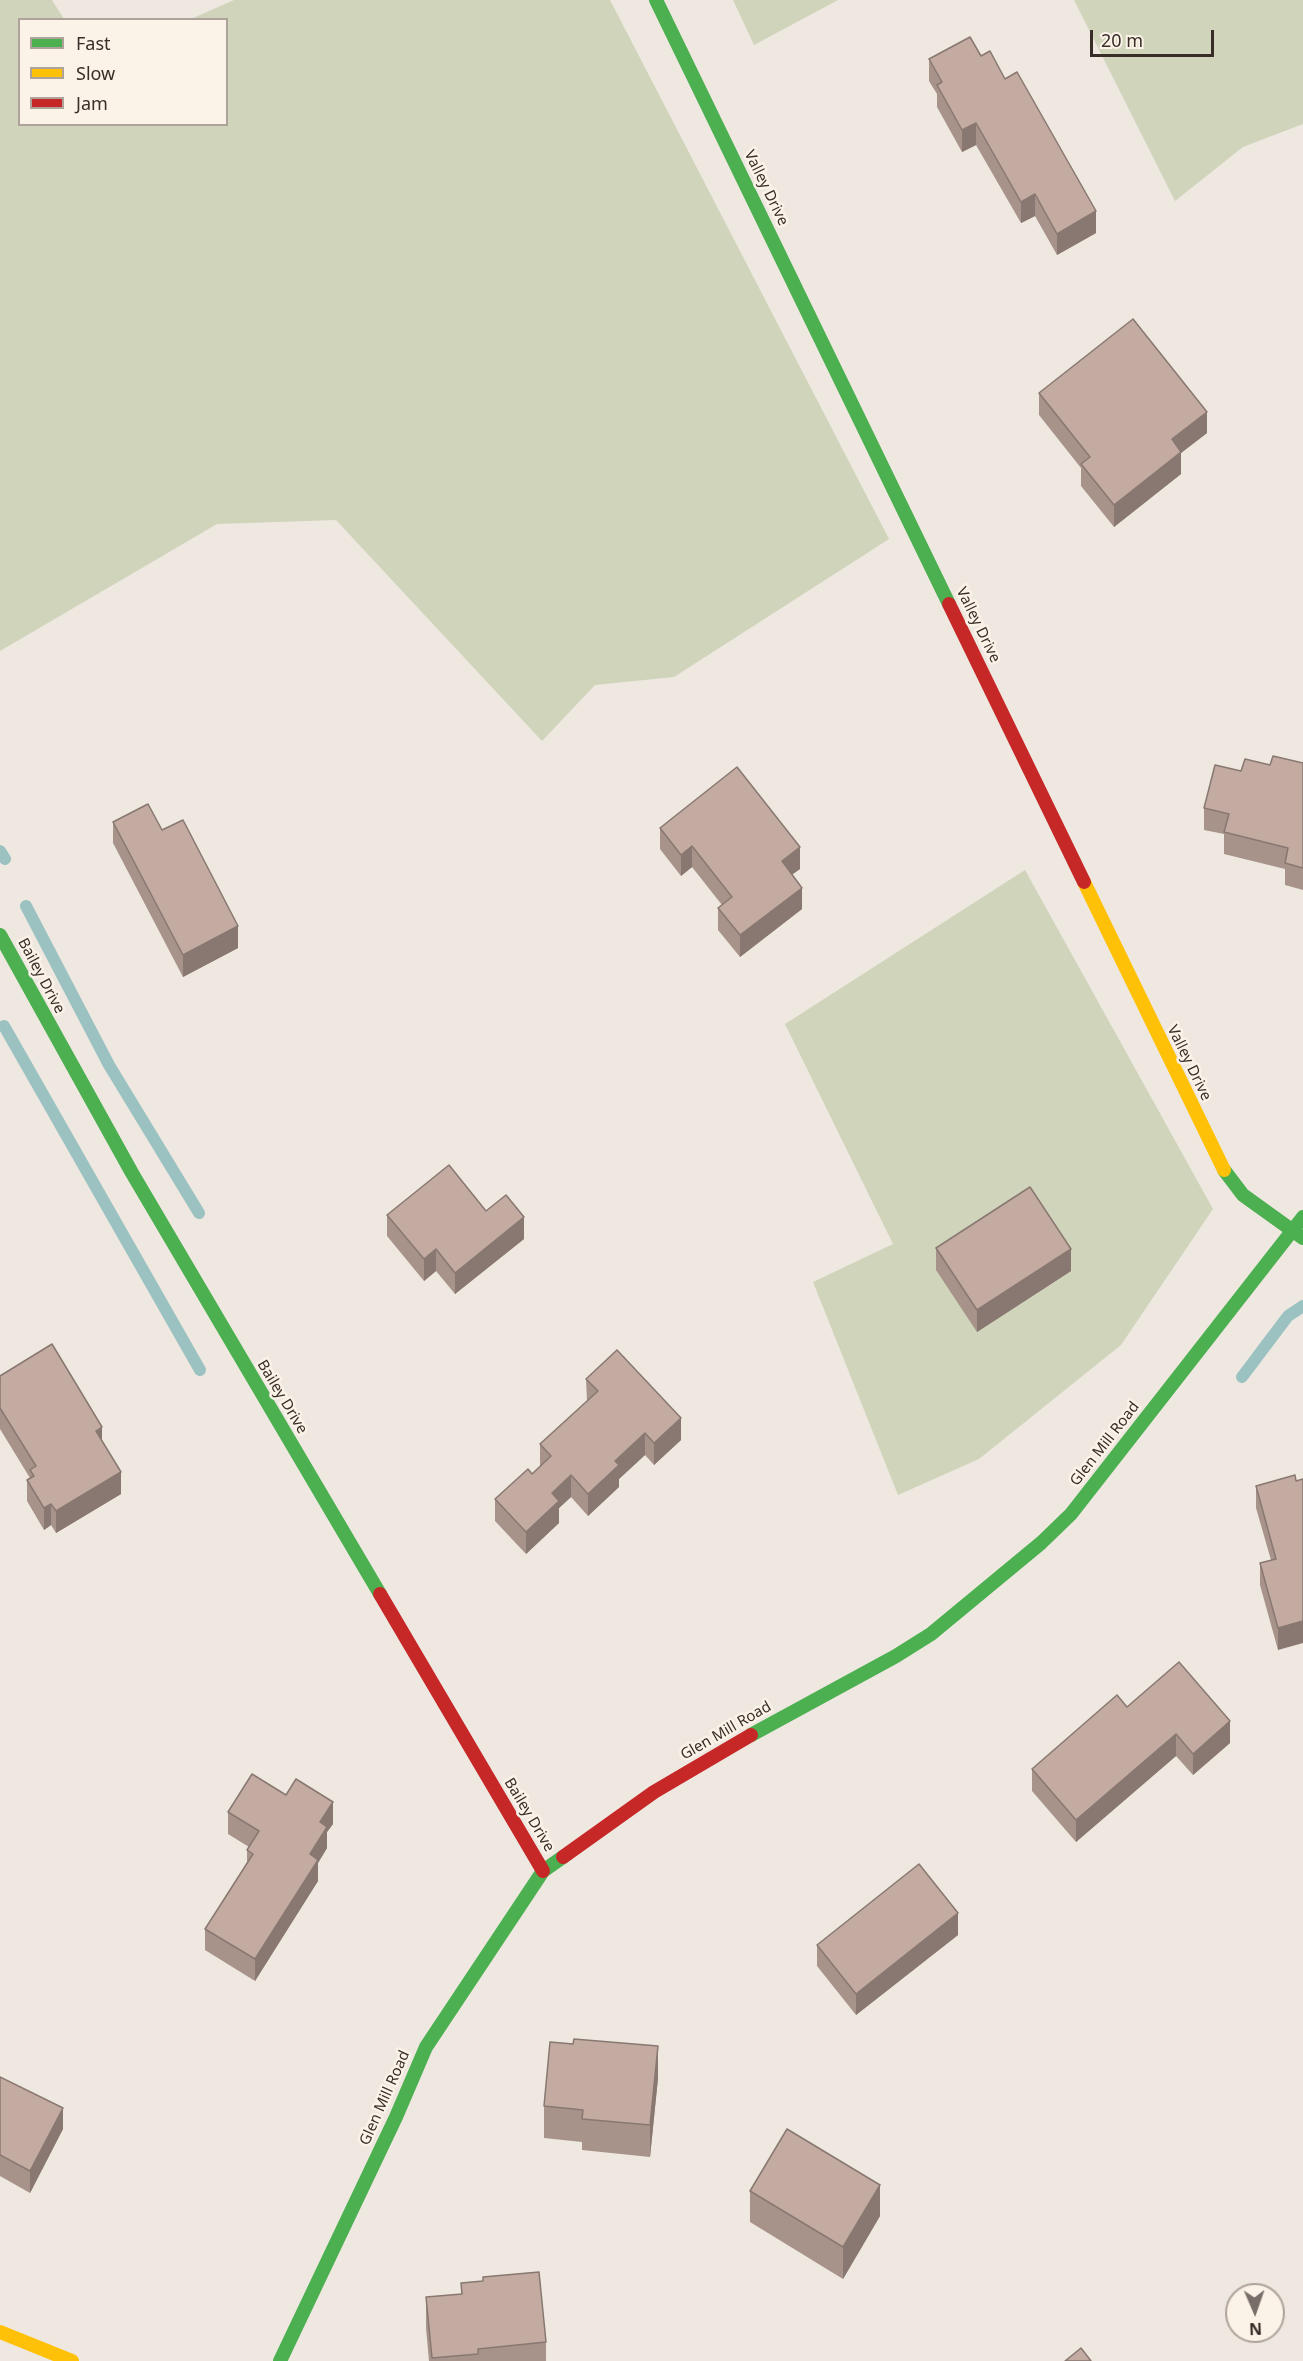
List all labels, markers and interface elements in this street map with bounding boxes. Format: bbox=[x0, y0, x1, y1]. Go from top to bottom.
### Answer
legend bbox=[18, 18, 228, 126]
scale bar bbox=[1093, 18, 1218, 56]
text: 20 m bbox=[1101, 28, 1143, 52]
text: Fast bbox=[76, 31, 111, 55]
text: Slow bbox=[76, 61, 115, 85]
text: Jam bbox=[76, 91, 108, 115]
street label: Valley Drive bbox=[740, 147, 792, 229]
street label: Valley Drive bbox=[952, 584, 1004, 666]
street label: Bailey Drive bbox=[14, 935, 68, 1017]
street label: Valley Drive bbox=[1163, 1022, 1215, 1104]
street label: Bailey Drive bbox=[253, 1357, 311, 1437]
street label: Glen Mill Road bbox=[1067, 1398, 1143, 1490]
street label: Glen Mill Road bbox=[678, 1698, 774, 1764]
street label: Bailey Drive bbox=[500, 1775, 558, 1855]
street label: Glen Mill Road bbox=[356, 2048, 414, 2148]
north arrow bbox=[1225, 2283, 1285, 2343]
text: N bbox=[1249, 2318, 1262, 2340]

